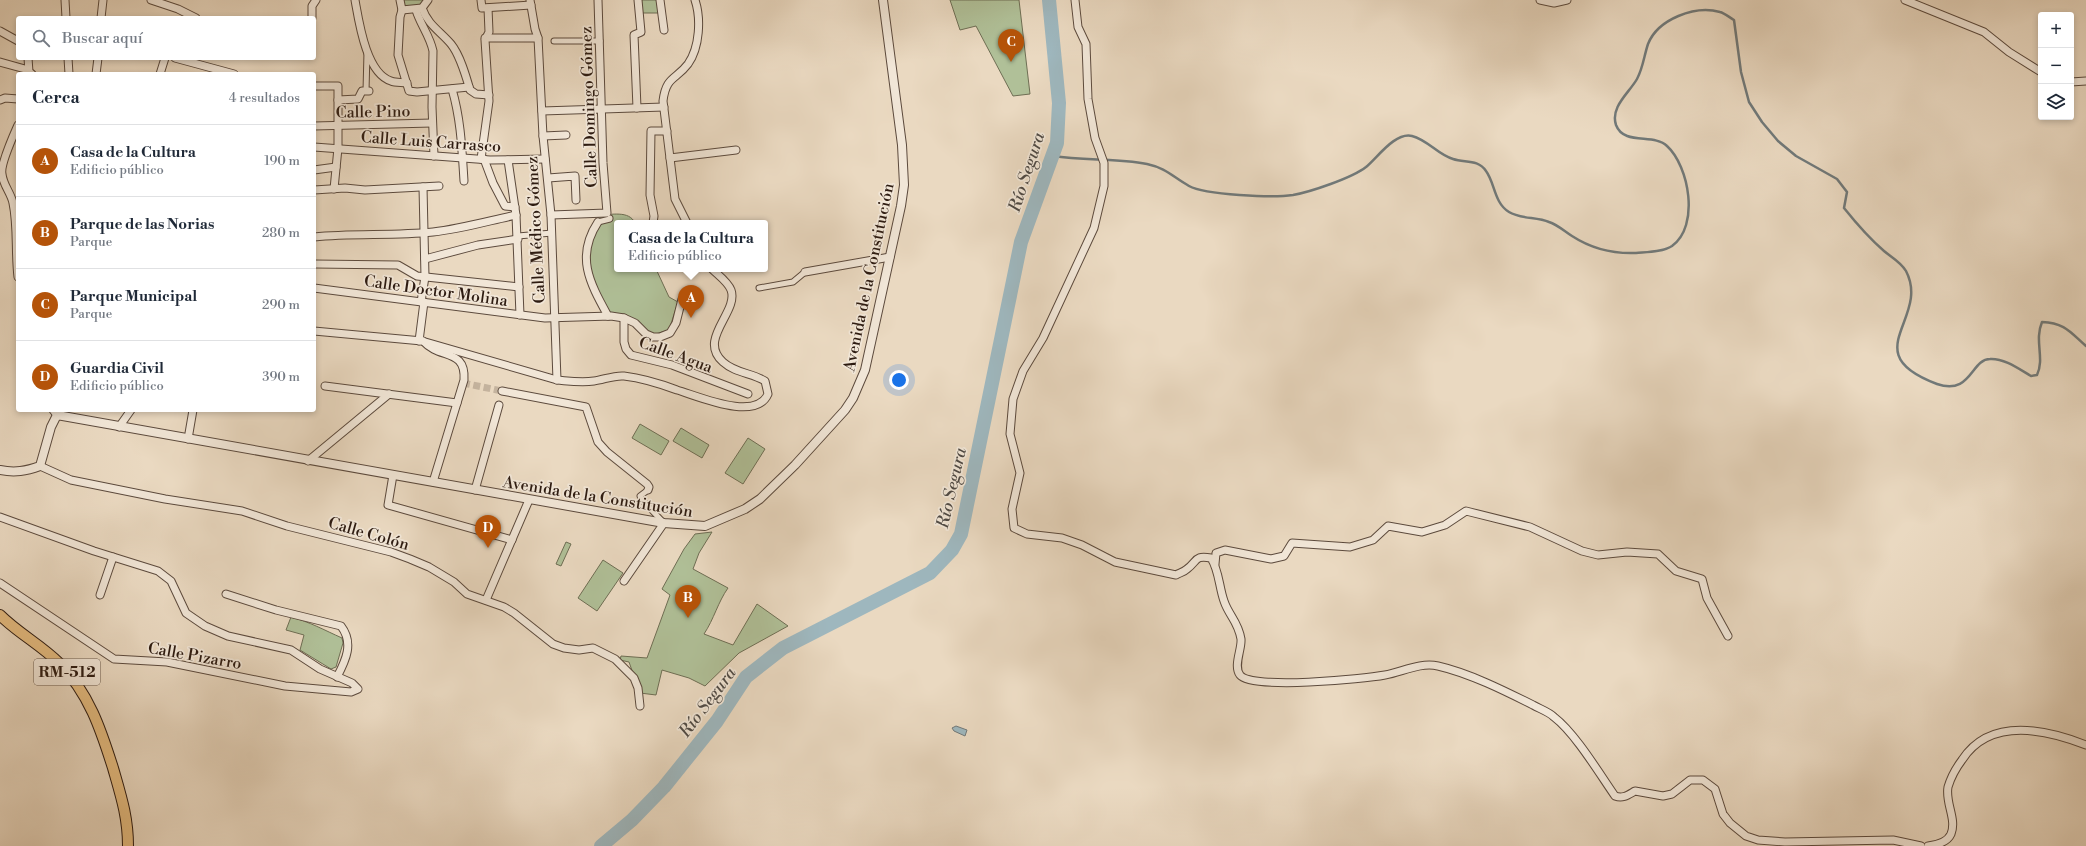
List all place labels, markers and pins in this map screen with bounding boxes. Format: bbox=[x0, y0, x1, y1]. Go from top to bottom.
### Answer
pin: C bbox=[998, 29, 1024, 62]
pin: A bbox=[678, 285, 704, 318]
pin: D bbox=[475, 515, 501, 548]
pin: B bbox=[675, 585, 701, 618]

